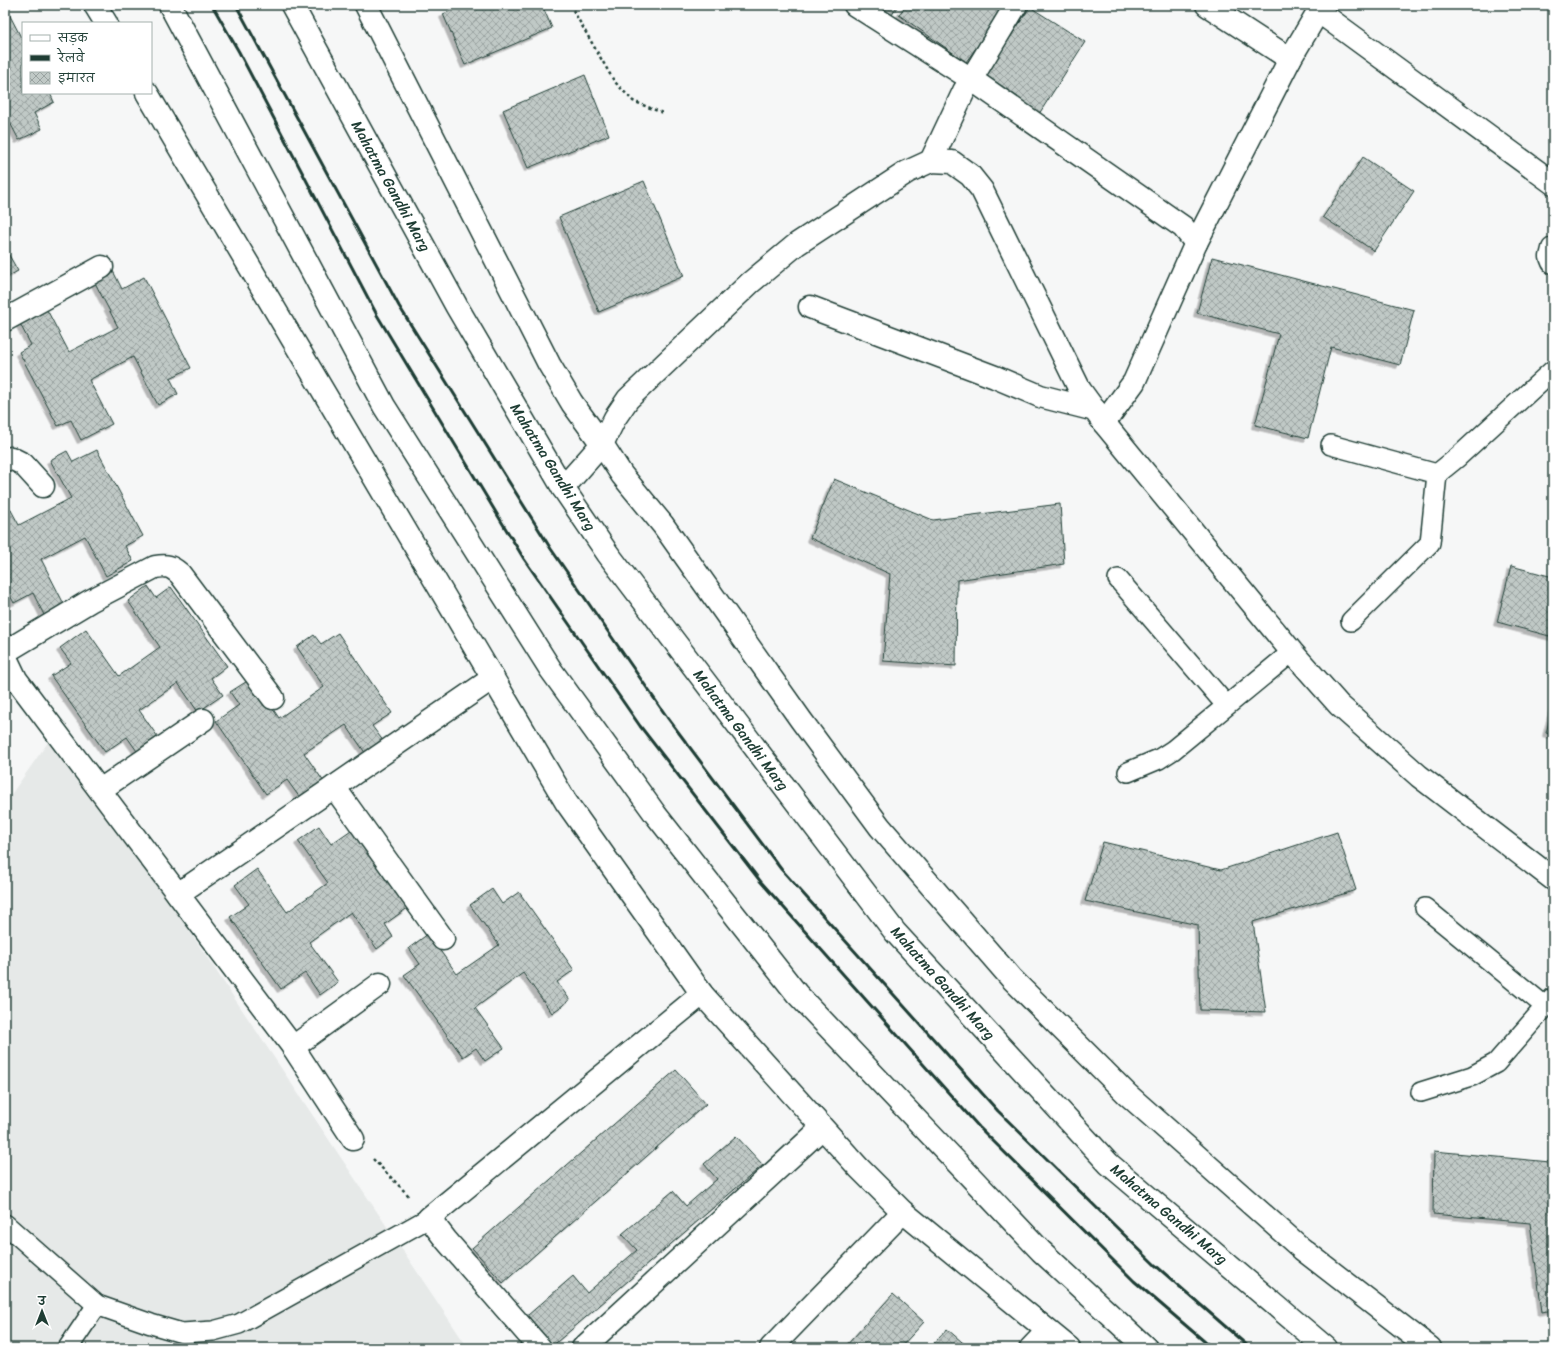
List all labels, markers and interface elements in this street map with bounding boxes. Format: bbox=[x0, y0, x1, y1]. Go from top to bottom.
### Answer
legend bbox=[22, 22, 152, 94]
text: सड़क bbox=[57, 27, 89, 49]
text: रेलवे bbox=[56, 47, 85, 69]
text: इमारत bbox=[58, 67, 96, 89]
street label: Mahatma Gandhi Marg bbox=[344, 115, 438, 257]
street label: Mahatma Gandhi Marg bbox=[503, 398, 603, 537]
street label: Mahatma Gandhi Marg bbox=[686, 664, 796, 797]
street label: Mahatma Gandhi Marg bbox=[884, 920, 1002, 1047]
street label: Mahatma Gandhi Marg bbox=[1104, 1157, 1234, 1271]
north arrow bbox=[22, 1291, 62, 1331]
text: उ bbox=[37, 1292, 47, 1311]

